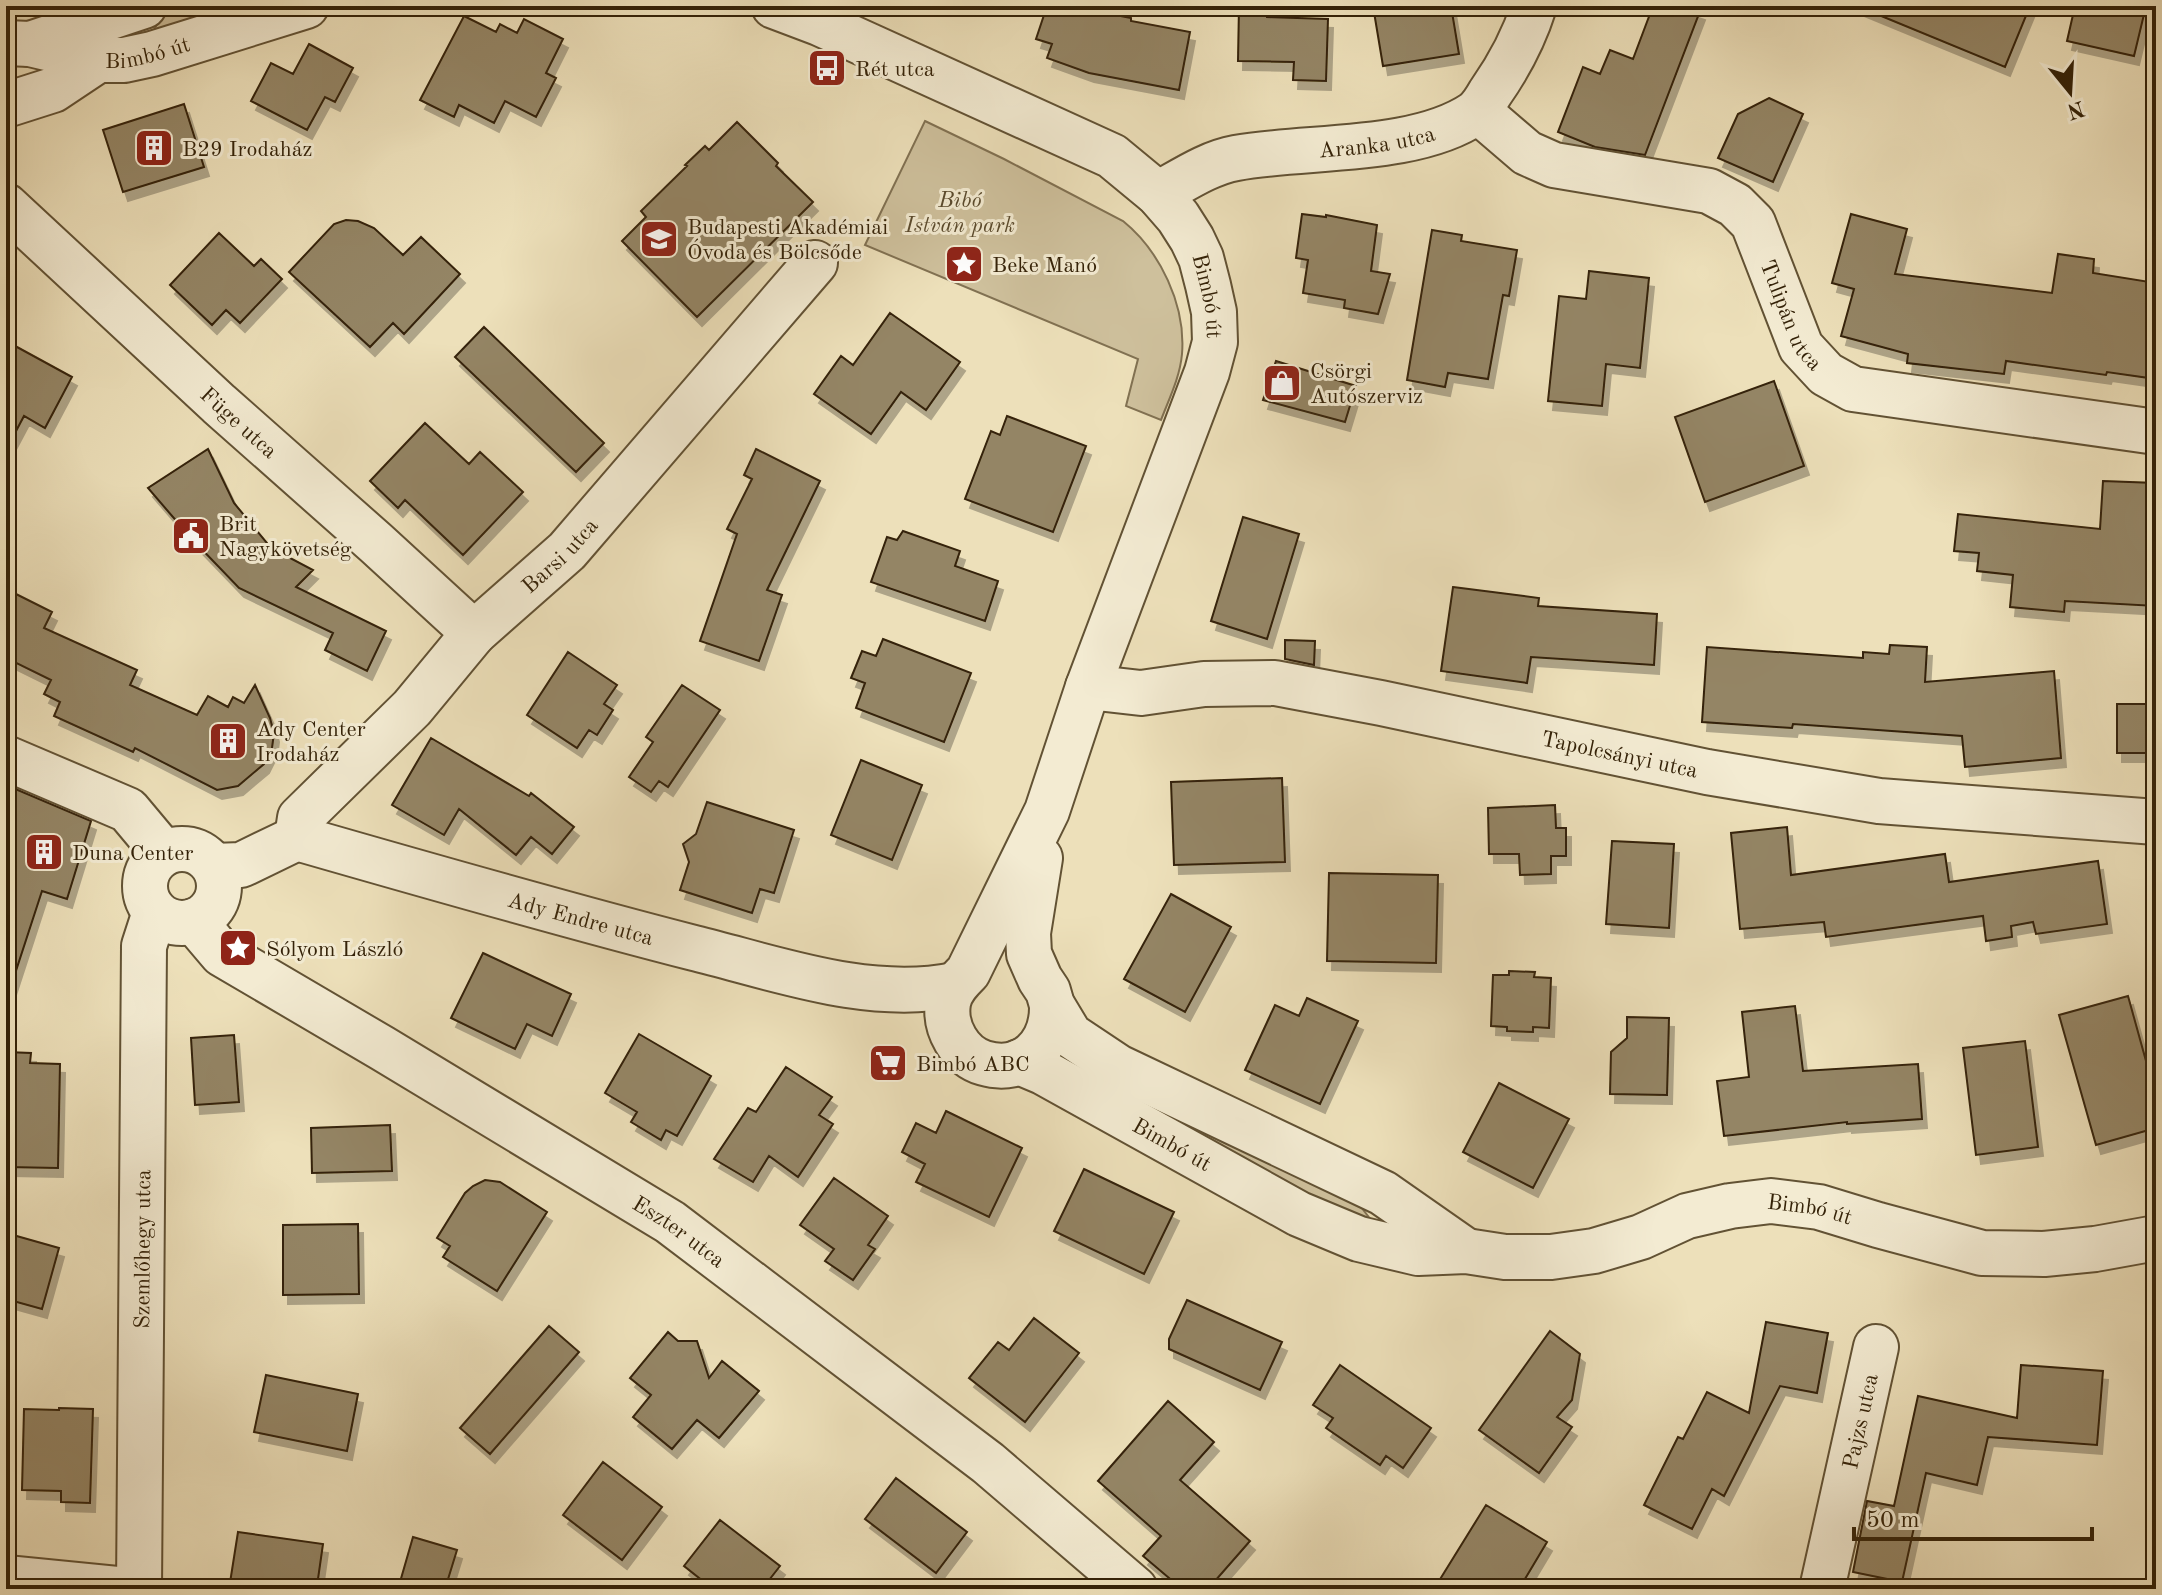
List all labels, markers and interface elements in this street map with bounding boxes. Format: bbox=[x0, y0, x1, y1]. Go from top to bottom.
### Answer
street label: Bimbó út bbox=[105, 34, 193, 73]
bus stop icon: Rét utca bbox=[806, 47, 848, 89]
north arrow bbox=[2030, 52, 2110, 132]
place label: Rét utca bbox=[855, 59, 935, 81]
text: N bbox=[2064, 96, 2087, 122]
street label: Aranka utca bbox=[1318, 123, 1438, 162]
building icon: B29 Irodaház bbox=[133, 127, 175, 169]
place label: B29 Irodaház bbox=[182, 139, 312, 161]
park label: Bibó István park bbox=[904, 190, 1015, 237]
place label: Budapesti Akadémiai Óvoda és Bölcsőde bbox=[687, 217, 888, 264]
school or university icon: Budapesti Akadémiai Óvoda és Bölcsőde bbox=[638, 218, 680, 260]
place icon: Beke Manó bbox=[943, 243, 985, 285]
street label: Bimbó út bbox=[1187, 252, 1224, 339]
place label: Beke Manó bbox=[992, 255, 1097, 277]
street label: Tulipán utca bbox=[1755, 257, 1826, 375]
place label: Csörgi Autószerviz bbox=[1310, 361, 1423, 408]
shop icon: Csörgi Autószerviz bbox=[1261, 362, 1303, 404]
street label: Füge utca bbox=[195, 384, 281, 463]
place label: Brit Nagykövetség bbox=[219, 514, 352, 561]
public building icon: Brit Nagykövetség bbox=[170, 515, 212, 557]
street label: Barsi utca bbox=[518, 515, 603, 598]
place label: Ady Center Irodaház bbox=[256, 719, 366, 766]
building icon: Ady Center Irodaház bbox=[207, 720, 249, 762]
street label: Tapolcsányi utca bbox=[1539, 728, 1700, 783]
building icon: Duna Center bbox=[23, 831, 65, 873]
place label: Duna Center bbox=[72, 843, 193, 865]
street label: Ady Endre utca bbox=[505, 890, 656, 950]
place icon: Sólyom László bbox=[217, 927, 259, 969]
place label: Sólyom László bbox=[266, 939, 403, 961]
supermarket icon: Bimbó ABC bbox=[867, 1042, 909, 1084]
place label: Bimbó ABC bbox=[916, 1054, 1030, 1076]
street label: Bimbó út bbox=[1128, 1115, 1215, 1176]
street label: Szemlőhegy utca bbox=[132, 1169, 155, 1329]
street label: Bimbó út bbox=[1766, 1192, 1855, 1229]
street label: Eszter utca bbox=[628, 1193, 728, 1273]
street label: Pajzs utca bbox=[1840, 1372, 1883, 1471]
scale bar bbox=[1854, 1491, 2092, 1541]
text: 50 m bbox=[1866, 1509, 1920, 1533]

